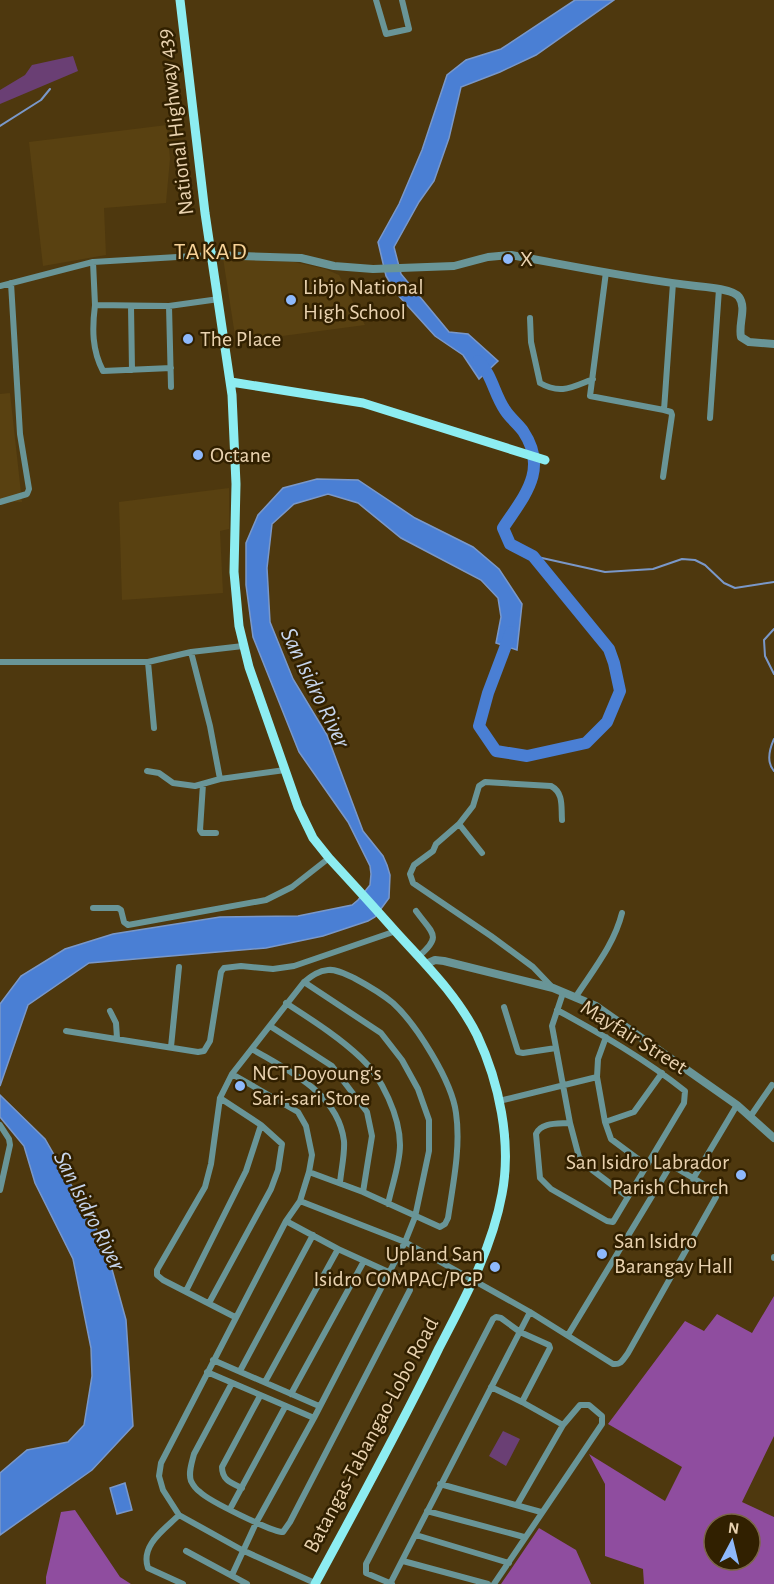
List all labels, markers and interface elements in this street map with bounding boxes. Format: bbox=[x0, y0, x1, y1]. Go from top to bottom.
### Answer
street label: National Highway 439 bbox=[153, 27, 197, 217]
district label: TAKAD bbox=[174, 240, 248, 264]
place label: X bbox=[520, 248, 533, 270]
marker: X bbox=[501, 252, 515, 266]
place label: Libjo National High School bbox=[303, 276, 424, 323]
marker: Libjo National High School bbox=[284, 293, 298, 307]
place label: The Place bbox=[200, 328, 281, 350]
marker: The Place bbox=[181, 332, 195, 346]
place label: Octane bbox=[210, 444, 271, 466]
marker: Octane bbox=[191, 448, 205, 462]
water label: San Isidro River bbox=[276, 624, 355, 753]
street label: Mayfair Street bbox=[577, 996, 691, 1078]
place label: NCT Doyoung's Sari-sari Store bbox=[252, 1062, 382, 1109]
marker: NCT Doyoung's Sari-sari Store bbox=[233, 1079, 247, 1093]
water label: San Isidro River bbox=[49, 1148, 130, 1275]
place label: San Isidro Labrador Parish Church bbox=[566, 1151, 729, 1198]
marker: San Isidro Labrador Parish Church bbox=[734, 1168, 748, 1182]
place label: San Isidro Barangay Hall bbox=[614, 1230, 733, 1277]
place label: Upland San Isidro COMPAC/PCP bbox=[314, 1243, 483, 1290]
marker: San Isidro Barangay Hall bbox=[595, 1247, 609, 1261]
marker: Upland San Isidro COMPAC/PCP bbox=[488, 1260, 502, 1274]
street label: Batangas-Tabangao-Lobo Road bbox=[300, 1314, 442, 1556]
north arrow bbox=[702, 1512, 762, 1572]
text: N bbox=[727, 1519, 740, 1537]

